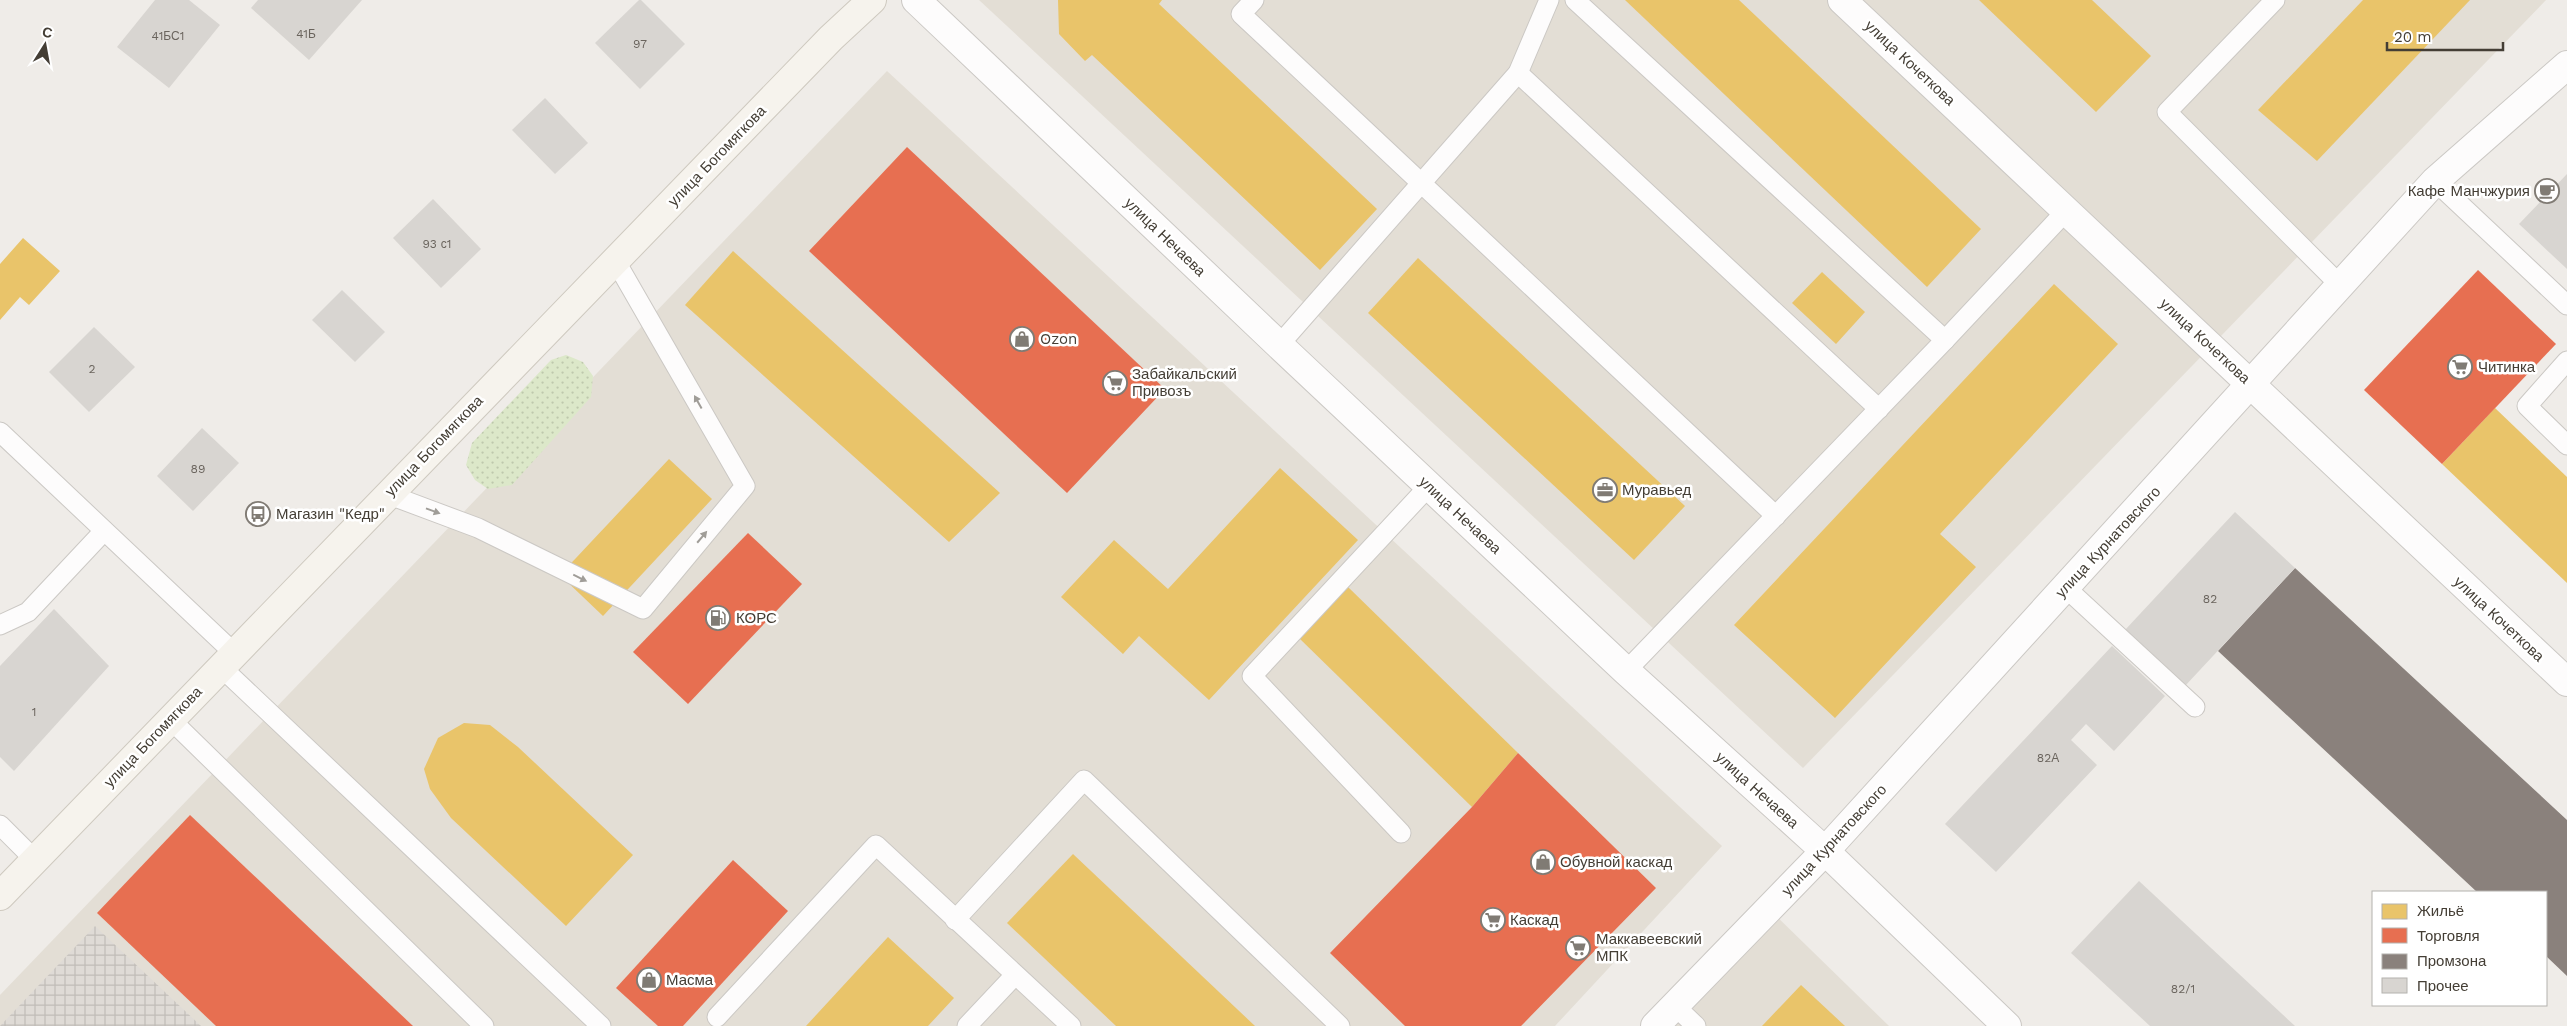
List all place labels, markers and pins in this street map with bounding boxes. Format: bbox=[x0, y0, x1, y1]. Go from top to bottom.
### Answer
cafe icon: Кафе Манчжурия bbox=[2534, 178, 2560, 204]
place label: Кафе Манчжурия bbox=[2408, 182, 2530, 200]
shop icon: Ozon bbox=[1009, 326, 1035, 352]
place label: Ozon bbox=[1040, 330, 1077, 348]
supermarket icon: Читинка bbox=[2447, 354, 2473, 380]
place label: Читинка bbox=[2478, 358, 2536, 376]
place label: Забайкальский Привозъ bbox=[1132, 365, 1237, 400]
supermarket icon: Забайкальский Привозъ bbox=[1102, 370, 1128, 396]
office icon: Муравьед bbox=[1592, 477, 1618, 503]
place label: Муравьед bbox=[1622, 481, 1691, 499]
bus stop icon: Магазин "Кедр" bbox=[245, 501, 271, 527]
place label: Магазин "Кедр" bbox=[276, 505, 385, 523]
fuel station icon: КОРС bbox=[705, 605, 731, 631]
place label: КОРС bbox=[736, 609, 777, 627]
shop icon: Обувной каскад bbox=[1530, 849, 1556, 875]
place label: Обувной каскад bbox=[1560, 853, 1672, 871]
supermarket icon: Каскад bbox=[1480, 907, 1506, 933]
place label: Каскад bbox=[1510, 911, 1559, 929]
place label: Маккавеевский МПК bbox=[1596, 930, 1702, 965]
supermarket icon: Маккавеевский МПК bbox=[1565, 935, 1591, 961]
shop icon: Масма bbox=[636, 967, 662, 993]
place label: Масма bbox=[666, 971, 714, 989]

